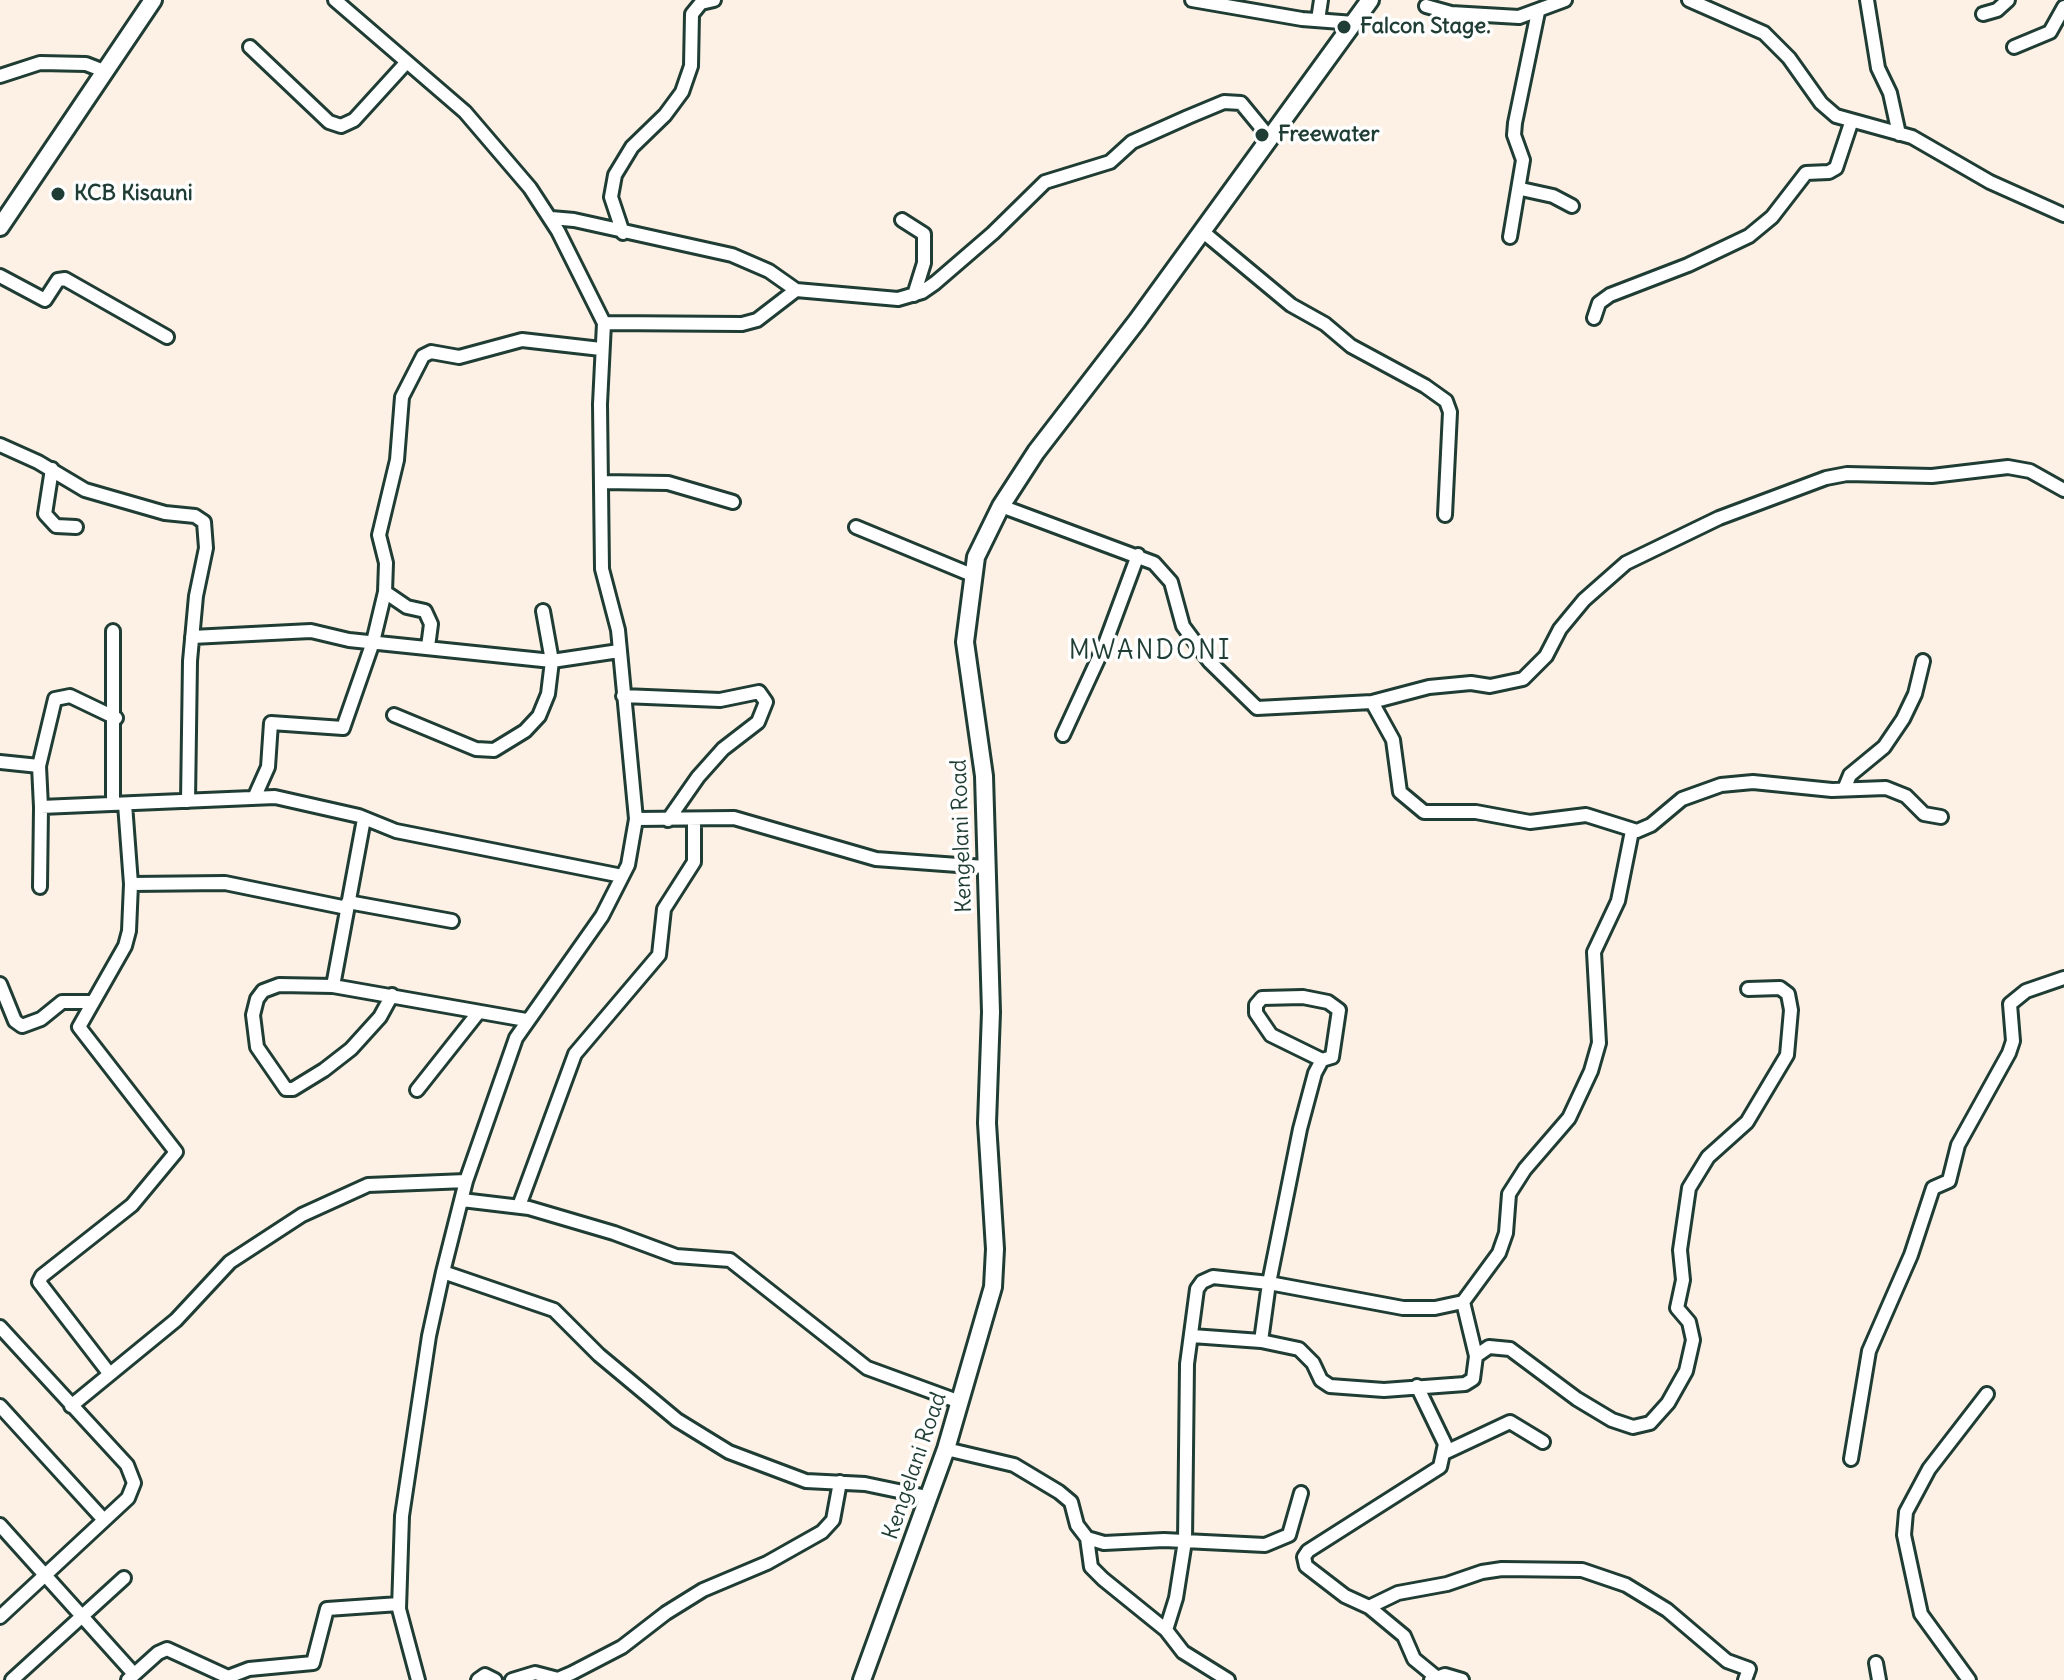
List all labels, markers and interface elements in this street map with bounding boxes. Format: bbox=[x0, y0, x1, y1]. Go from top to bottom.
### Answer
place label: Falcon Stage. bbox=[1360, 14, 1491, 40]
marker: Falcon Stage. bbox=[1335, 18, 1353, 36]
place label: Freewater bbox=[1278, 122, 1379, 148]
marker: Freewater bbox=[1253, 126, 1271, 144]
place label: KCB Kisauni bbox=[74, 181, 193, 207]
marker: KCB Kisauni bbox=[49, 185, 67, 203]
district label: MWANDONI bbox=[1069, 636, 1231, 668]
street label: Kengelani Road bbox=[946, 759, 978, 913]
street label: Kengelani Road bbox=[877, 1389, 953, 1543]

